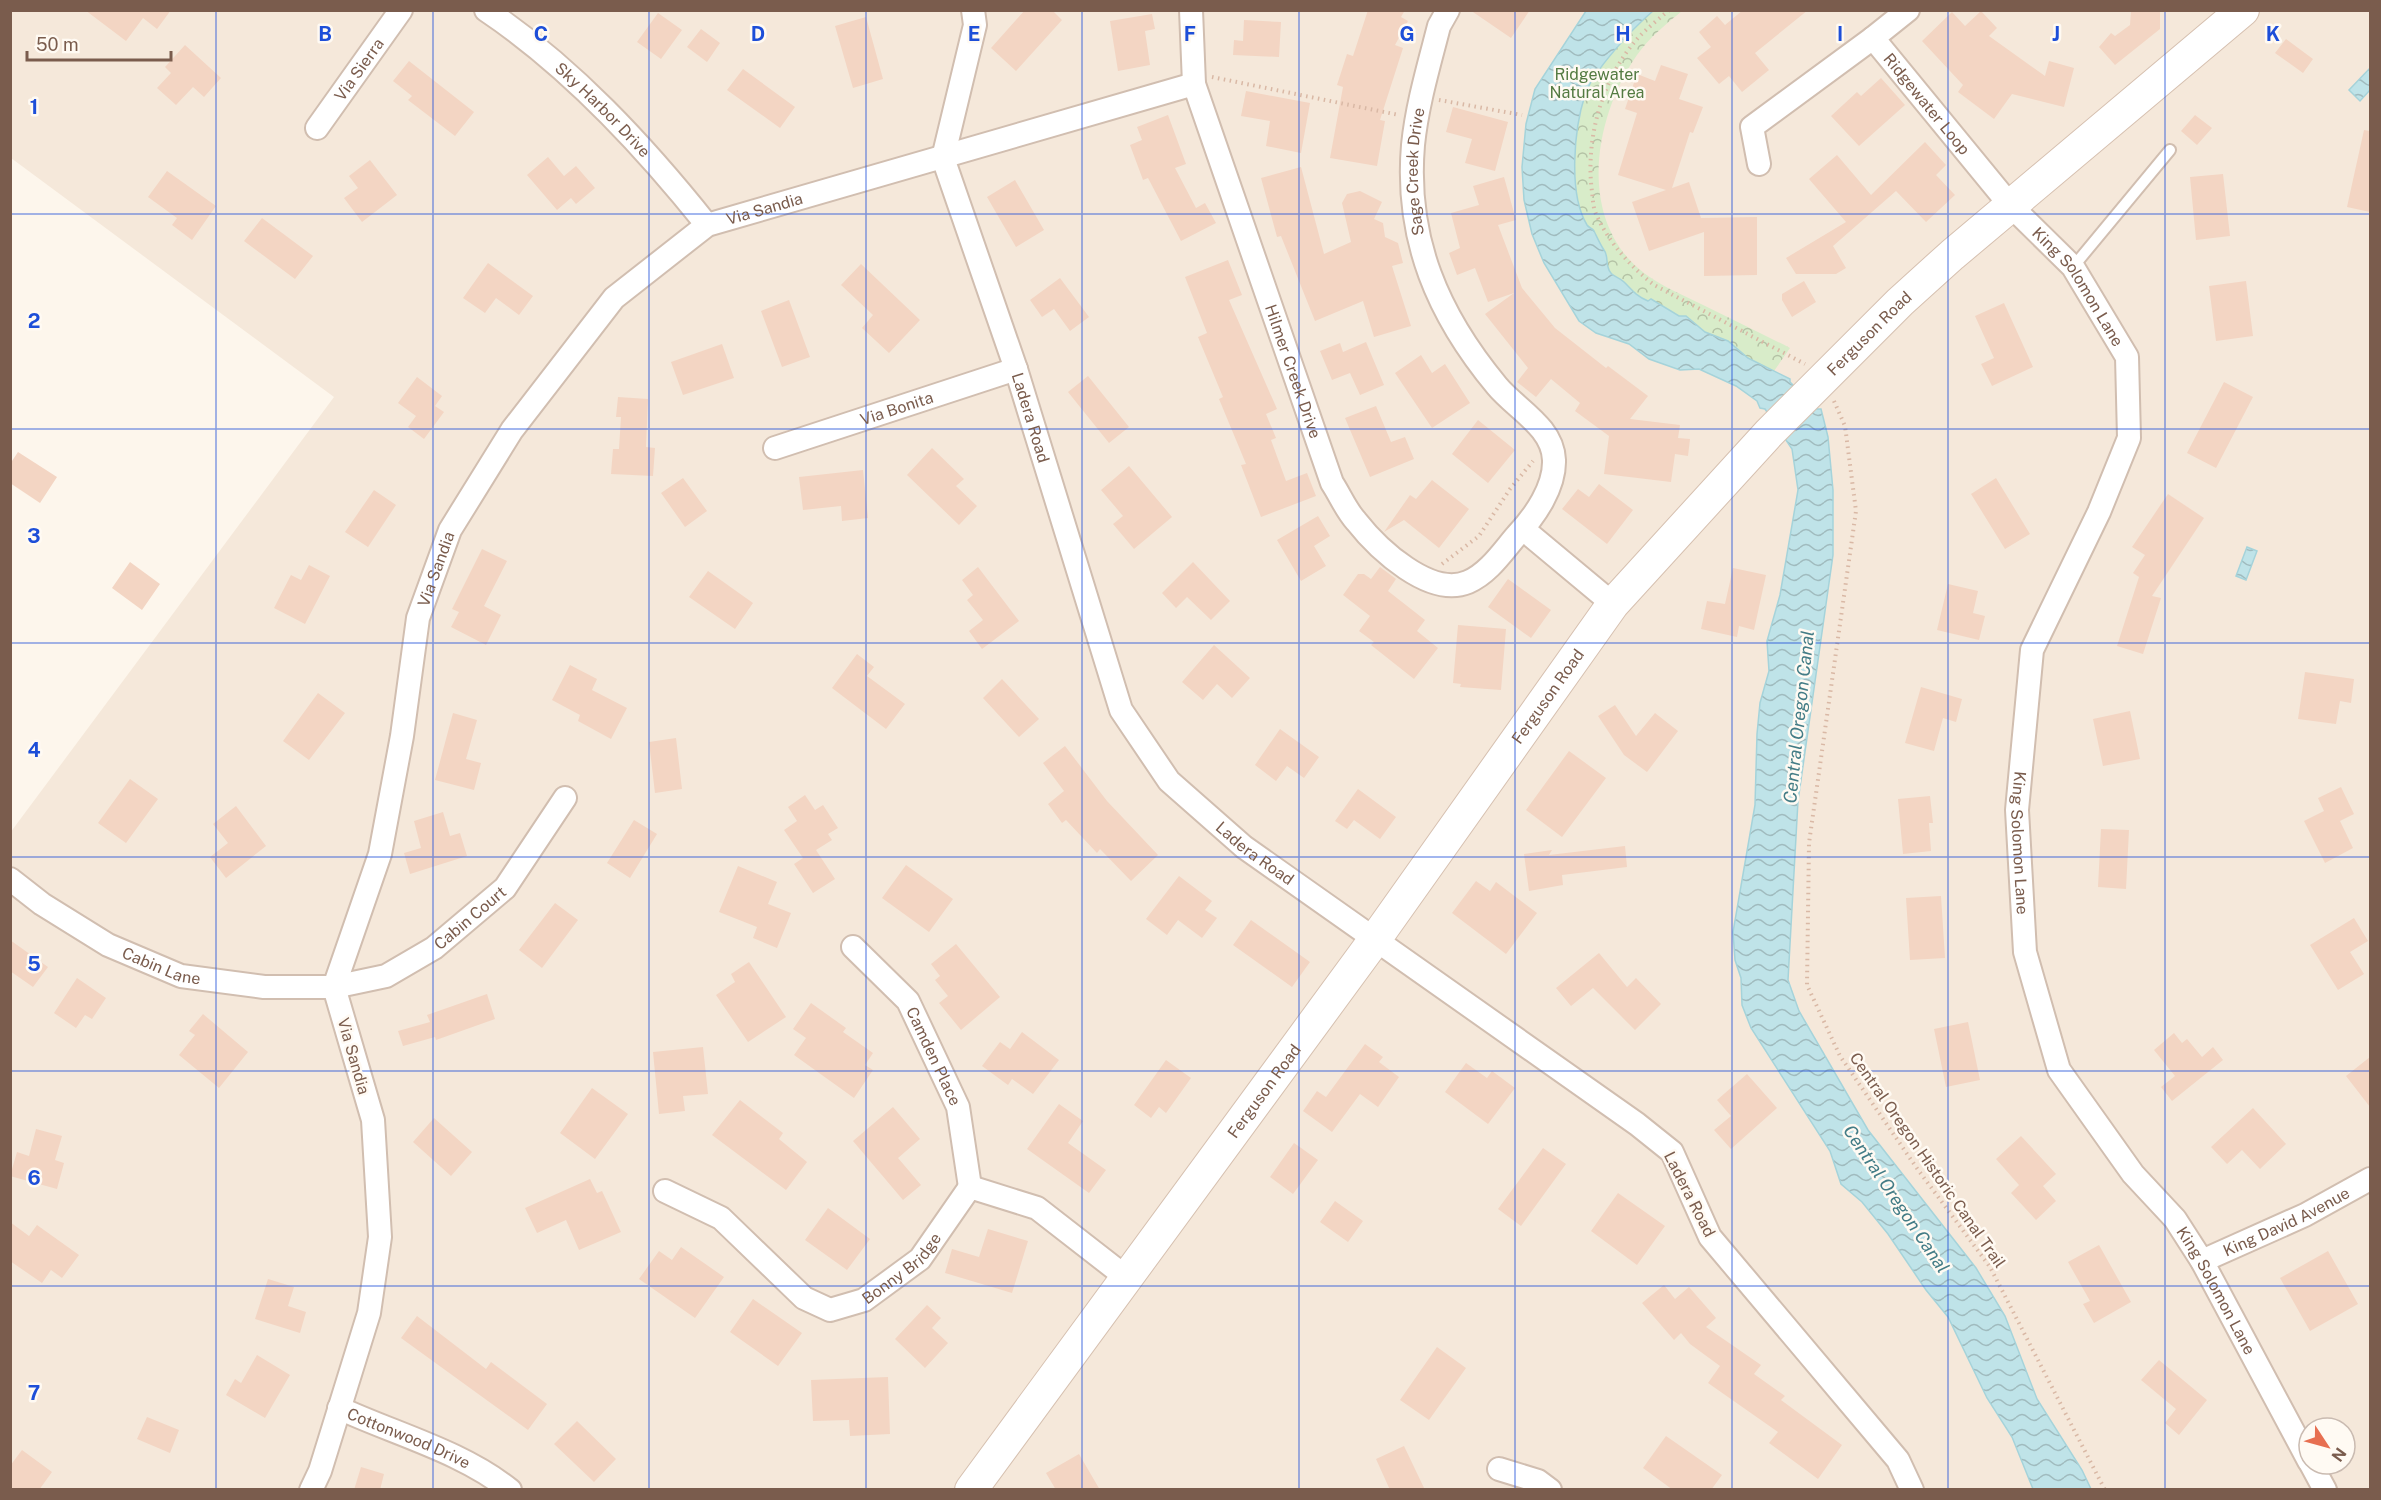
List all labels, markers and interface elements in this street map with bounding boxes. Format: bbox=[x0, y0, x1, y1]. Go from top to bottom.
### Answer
text: B bbox=[318, 22, 332, 46]
text: C bbox=[534, 22, 548, 46]
text: D bbox=[751, 22, 765, 46]
text: E bbox=[968, 22, 980, 46]
text: F bbox=[1184, 22, 1196, 46]
text: G bbox=[1399, 22, 1415, 46]
text: H bbox=[1615, 22, 1631, 46]
text: I bbox=[1837, 22, 1843, 46]
text: J bbox=[2052, 22, 2060, 46]
text: K bbox=[2266, 22, 2280, 46]
scale bar bbox=[27, 24, 171, 62]
text: 50 m bbox=[36, 34, 79, 55]
street label: Via Sierra bbox=[330, 35, 388, 105]
street label: Ridgewater Loop bbox=[1879, 50, 1974, 159]
street label: Sky Harbor Drive bbox=[551, 58, 654, 161]
park label: Ridgewater Natural Area bbox=[1550, 65, 1644, 102]
text: 1 bbox=[30, 95, 38, 119]
street label: Sage Creek Drive bbox=[1403, 106, 1429, 237]
street label: Via Sandia bbox=[724, 189, 805, 229]
street label: King Solomon Lane bbox=[2028, 223, 2127, 350]
street label: Ferguson Road bbox=[1823, 287, 1916, 380]
street label: Hilmer Creek Drive bbox=[1261, 302, 1325, 441]
text: 2 bbox=[28, 309, 40, 333]
street label: Ladera Road bbox=[1008, 370, 1053, 465]
street label: Via Bonita bbox=[858, 388, 936, 429]
text: 3 bbox=[27, 524, 41, 548]
street label: Via Sandia bbox=[414, 529, 459, 609]
water label: Central Oregon Canal bbox=[1779, 629, 1818, 804]
street label: Ferguson Road bbox=[1508, 646, 1588, 748]
text: 4 bbox=[27, 738, 41, 762]
street label: King Solomon Lane bbox=[2007, 770, 2032, 915]
street label: Ladera Road bbox=[1212, 818, 1297, 889]
street label: Cabin Court bbox=[430, 882, 510, 954]
street label: Cabin Lane bbox=[119, 943, 202, 989]
text: 5 bbox=[27, 952, 41, 976]
street label: Camden Place bbox=[902, 1004, 965, 1109]
street label: Via Sandia bbox=[334, 1016, 373, 1097]
street label: Ferguson Road bbox=[1224, 1041, 1305, 1142]
street label: Central Oregon Historic Canal Trail bbox=[1846, 1049, 2010, 1272]
water label: Central Oregon Canal bbox=[1839, 1121, 1954, 1277]
street label: Ladera Road bbox=[1660, 1148, 1719, 1240]
text: 6 bbox=[27, 1166, 41, 1190]
street label: King David Avenue bbox=[2220, 1183, 2353, 1260]
street label: King Solomon Lane bbox=[2172, 1223, 2259, 1358]
street label: Bonny Bridge bbox=[858, 1229, 945, 1308]
text: 7 bbox=[28, 1381, 40, 1405]
street label: Cottonwood Drive bbox=[344, 1404, 473, 1473]
north arrow bbox=[2297, 1416, 2357, 1476]
text: N bbox=[2327, 1444, 2350, 1465]

